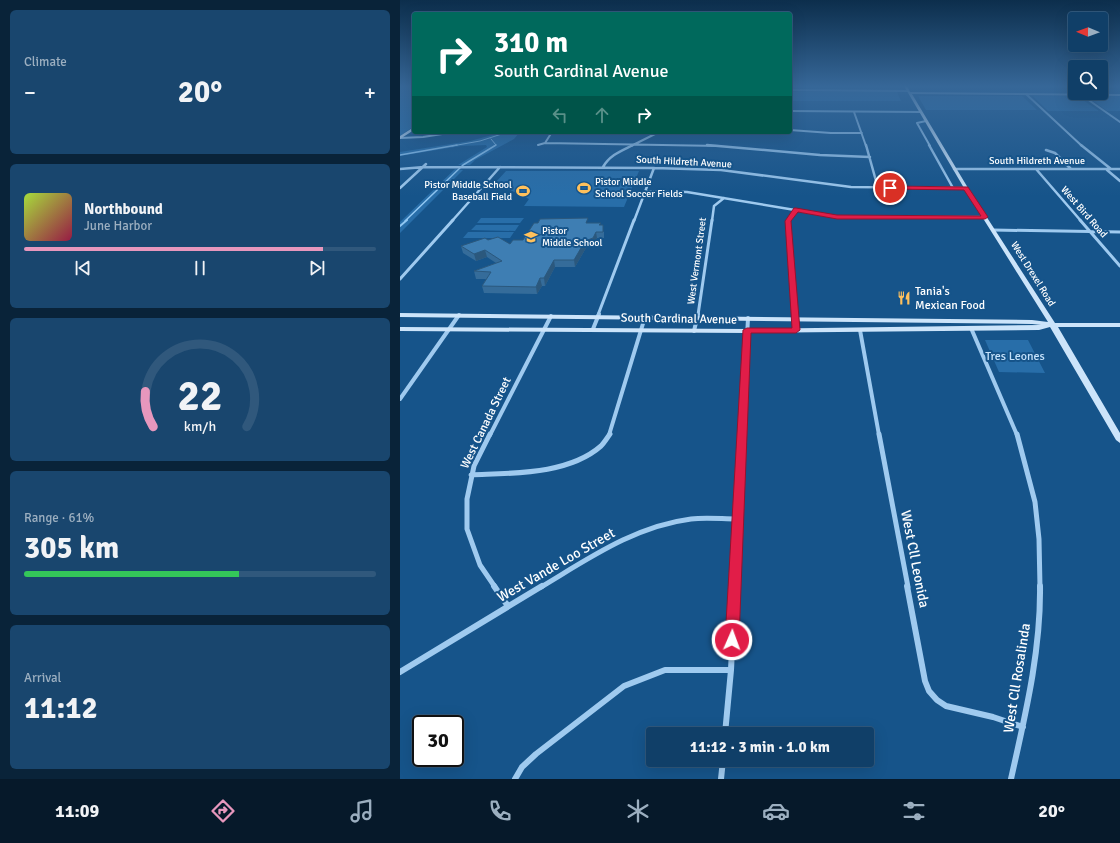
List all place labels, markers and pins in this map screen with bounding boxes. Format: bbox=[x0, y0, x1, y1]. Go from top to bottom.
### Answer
pin bbox=[873, 171, 907, 205]
place label: Pistor Middle School Soccer Fields bbox=[595, 176, 683, 200]
place label: Pistor Middle School Baseball Field bbox=[424, 179, 512, 203]
sports icon: Pistor Middle School Soccer Fields bbox=[576, 180, 592, 196]
sports icon: Pistor Middle School Baseball Field bbox=[515, 183, 531, 199]
place label: Pistor Middle School bbox=[542, 225, 603, 249]
school or university icon: Pistor Middle School bbox=[523, 229, 539, 245]
place label: Tania's Mexican Food bbox=[915, 284, 985, 313]
restaurant icon: Tania's Mexican Food bbox=[896, 290, 912, 306]

